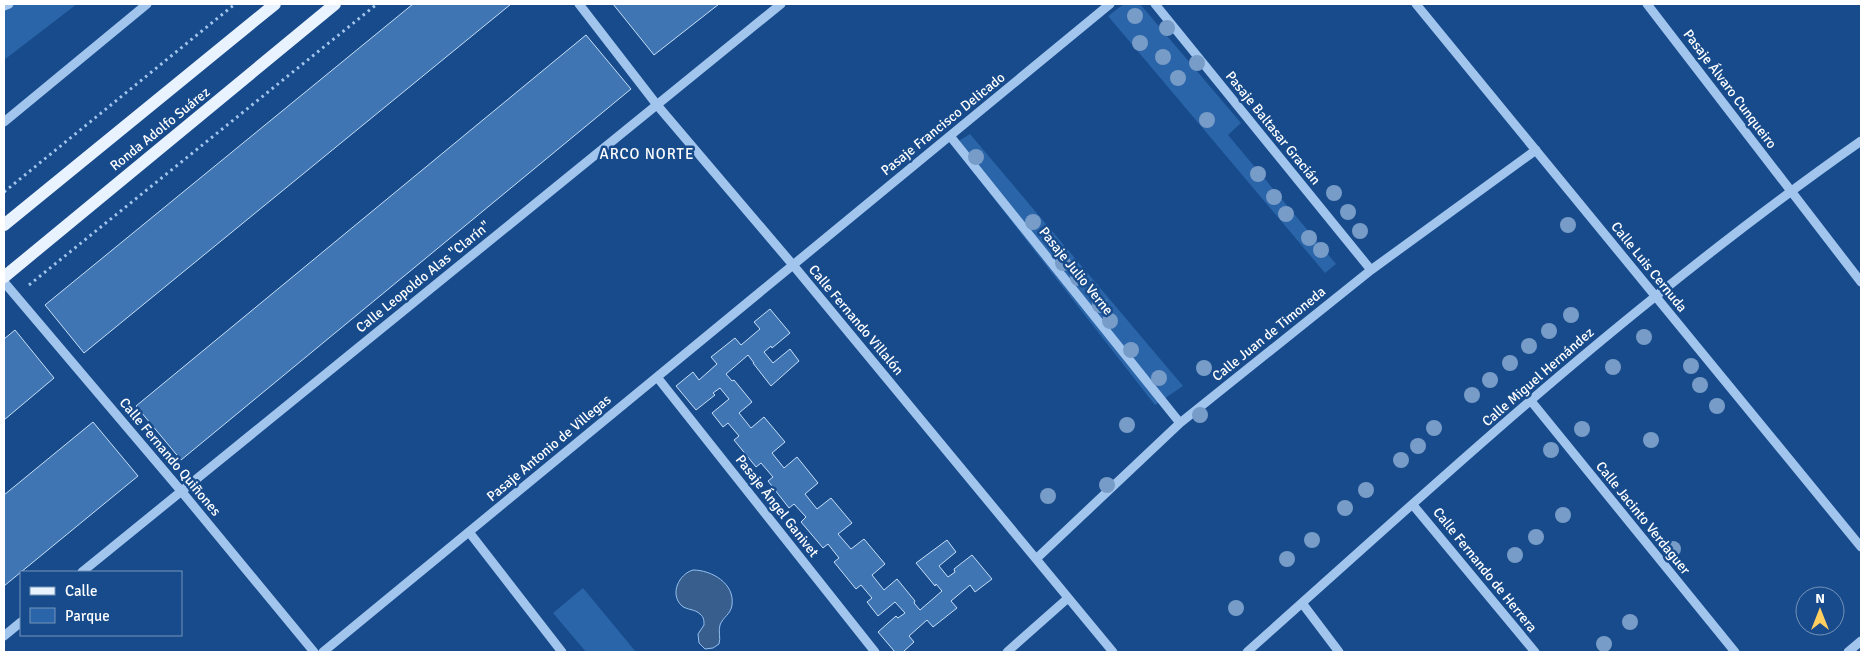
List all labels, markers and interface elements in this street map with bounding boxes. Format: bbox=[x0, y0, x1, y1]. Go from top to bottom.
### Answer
street label: Pasaje Álvaro Cunqueiro bbox=[1680, 26, 1780, 152]
street label: Pasaje Baltasar Gracián bbox=[1222, 68, 1324, 188]
street label: Pasaje Francisco Delicado bbox=[878, 69, 1008, 179]
street label: Ronda Adolfo Suárez bbox=[107, 84, 213, 174]
district label: ARCO NORTE bbox=[600, 145, 694, 163]
street label: Calle Leopoldo Alas "Clarín" bbox=[353, 218, 493, 336]
street label: Calle Luis Cernuda bbox=[1607, 218, 1691, 316]
street label: Pasaje Julio Verne bbox=[1035, 224, 1117, 318]
street label: Calle Fernando Villalón bbox=[805, 261, 907, 379]
street label: Calle Juan de Timoneda bbox=[1209, 283, 1329, 385]
street label: Calle Miguel Hernández bbox=[1479, 324, 1597, 430]
street label: Pasaje Antonio de Villegas bbox=[483, 391, 615, 505]
street label: Calle Fernando Quiñones bbox=[116, 395, 224, 519]
street label: Pasaje Ángel Ganivet bbox=[732, 451, 822, 561]
street label: Calle Jacinto Verdaguer bbox=[1592, 458, 1694, 579]
street label: Calle Fernando de Herrera bbox=[1429, 504, 1541, 636]
legend bbox=[20, 571, 182, 636]
text: Calle bbox=[65, 582, 98, 600]
north arrow bbox=[1795, 586, 1845, 636]
text: N bbox=[1815, 590, 1825, 607]
text: Parque bbox=[65, 607, 110, 625]

